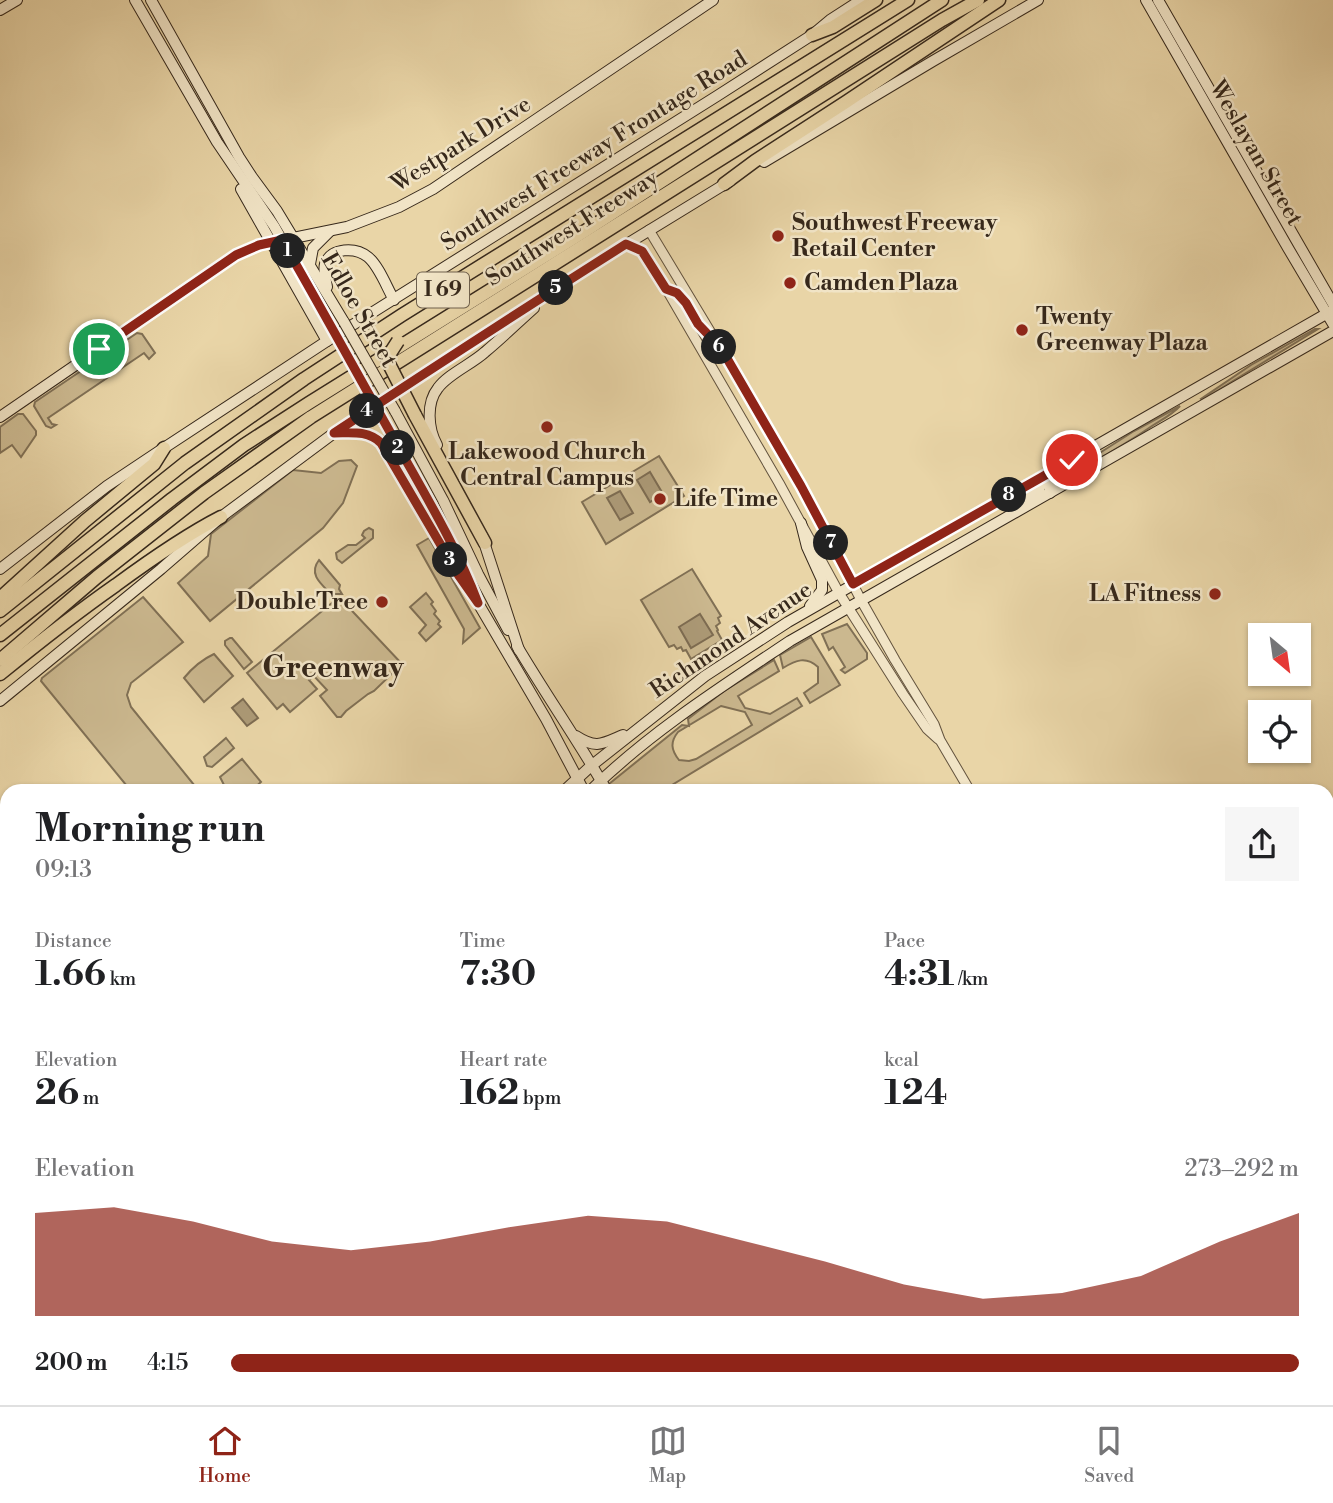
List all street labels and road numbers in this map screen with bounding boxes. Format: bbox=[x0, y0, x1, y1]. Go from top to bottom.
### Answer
street label: Southwest Freeway Frontage Road bbox=[436, 45, 752, 257]
street label: Weslayan Street bbox=[1203, 75, 1309, 231]
street label: Westpark Drive bbox=[385, 90, 536, 199]
street label: Southwest Freeway bbox=[481, 164, 663, 292]
street label: Edloe Street bbox=[315, 248, 403, 372]
road number: I 69 bbox=[417, 272, 469, 308]
street label: Richmond Avenue bbox=[645, 576, 817, 704]

